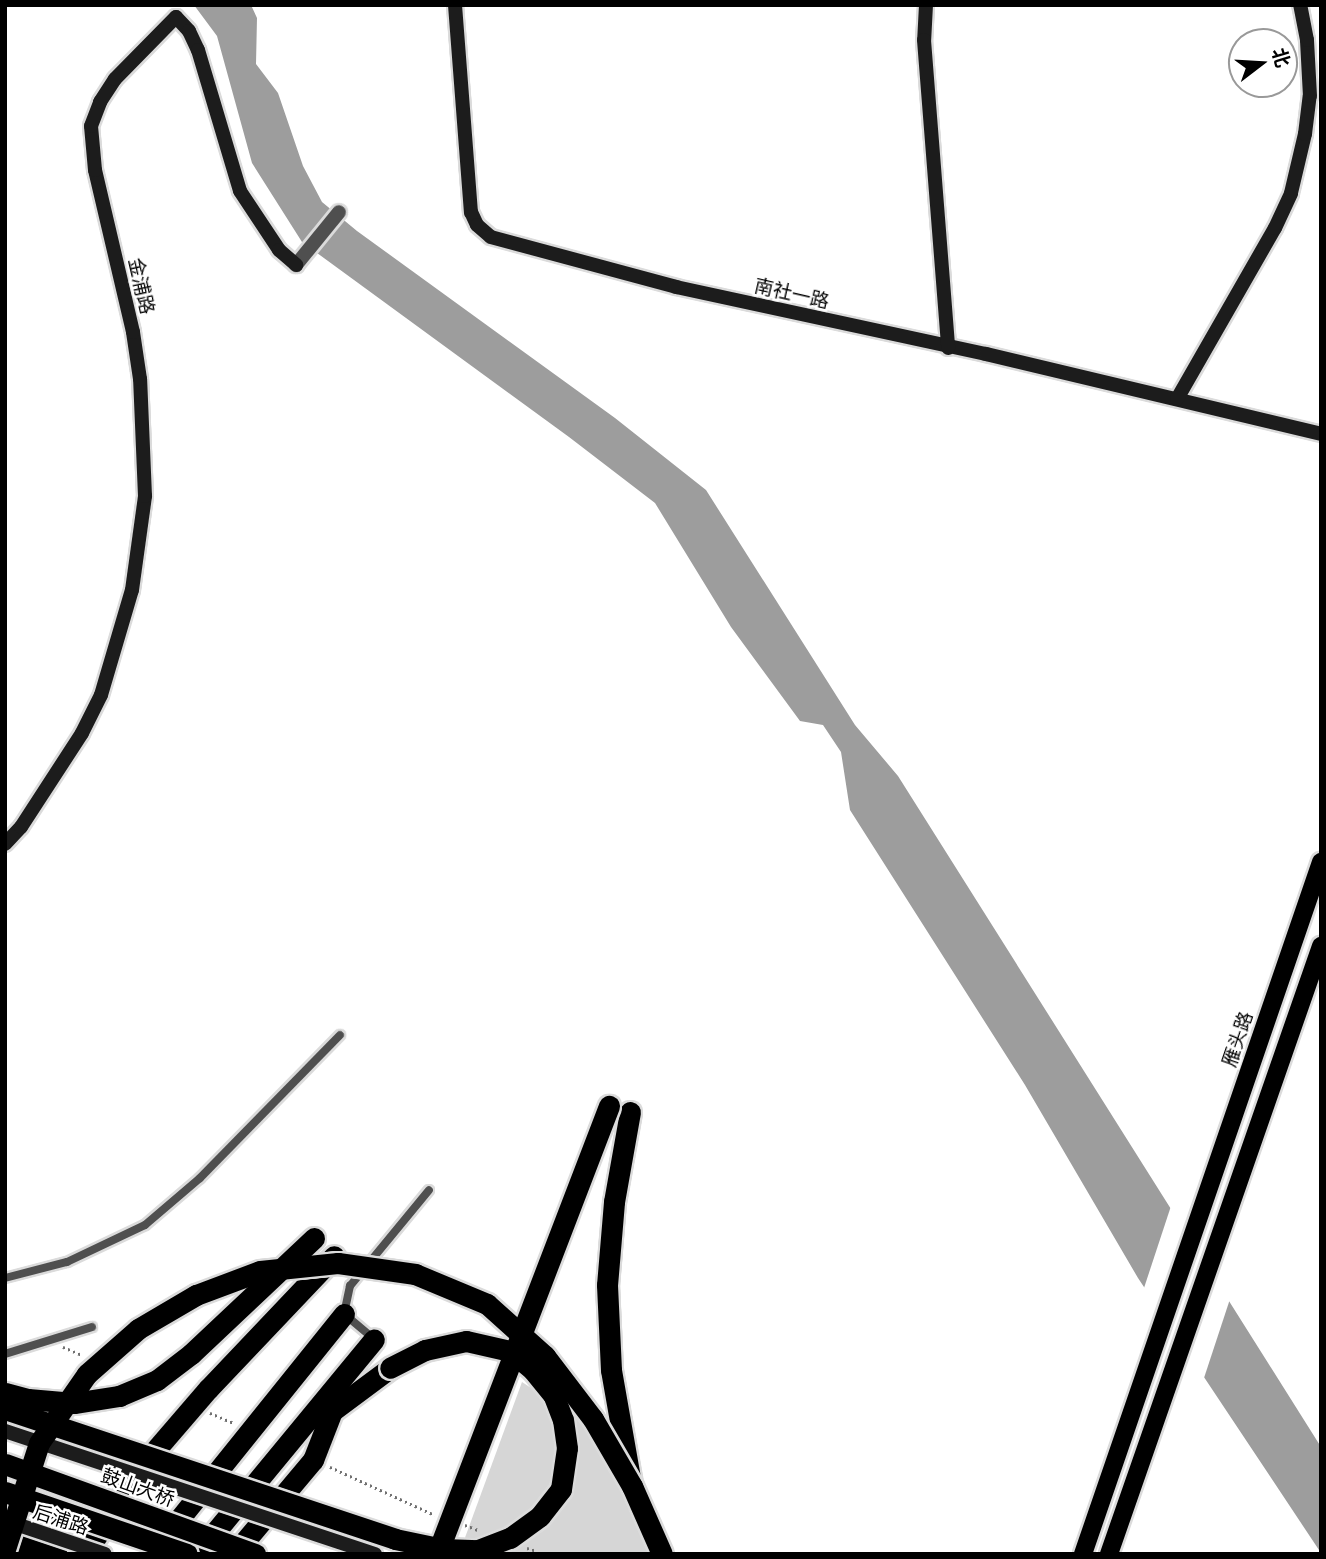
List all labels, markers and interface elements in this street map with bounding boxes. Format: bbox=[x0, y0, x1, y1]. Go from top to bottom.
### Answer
north arrow bbox=[1228, 28, 1298, 98]
text: 北 bbox=[1268, 45, 1295, 70]
street label: 金浦路 bbox=[124, 256, 160, 316]
street label: 南社一路 bbox=[752, 273, 832, 313]
street label: 雁头路 bbox=[1217, 1008, 1257, 1070]
street label: 鼓山大桥 bbox=[98, 1463, 178, 1511]
street label: 后浦路 bbox=[30, 1499, 92, 1539]

